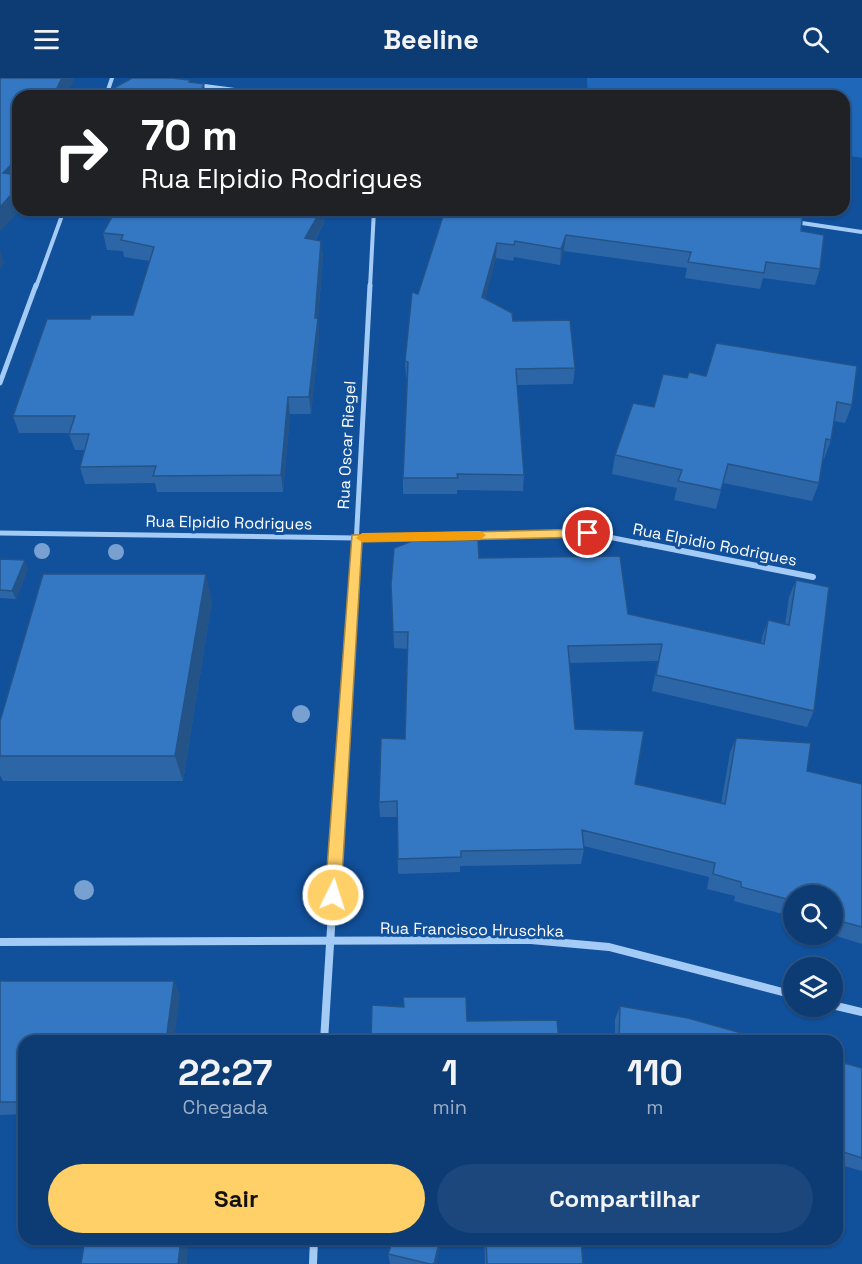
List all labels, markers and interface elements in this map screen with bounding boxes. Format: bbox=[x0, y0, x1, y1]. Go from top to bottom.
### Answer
text: Beeline bbox=[383, 22, 479, 57]
icon: menu bbox=[30, 23, 63, 56]
icon: search bbox=[799, 23, 832, 56]
text: 70 m bbox=[141, 109, 238, 162]
icon: right bbox=[42, 114, 120, 192]
text: Rua Elpidio Rodrigues bbox=[141, 161, 422, 196]
street label: Rua Oscar Riegel bbox=[333, 380, 360, 510]
pin bbox=[562, 507, 613, 558]
street label: Rua Elpidio Rodrigues bbox=[145, 511, 313, 534]
icon: arrive bbox=[571, 516, 604, 549]
street label: Rua Elpidio Rodrigues bbox=[631, 518, 799, 571]
position arrow bbox=[301, 863, 365, 927]
map controls bbox=[783, 885, 843, 1017]
button: search bbox=[783, 885, 843, 945]
street label: Rua Francisco Hruschka bbox=[380, 917, 564, 942]
button: layers bbox=[783, 957, 843, 1017]
text: 22:27 bbox=[178, 1050, 273, 1096]
text: 1 bbox=[442, 1050, 458, 1096]
text: 110 bbox=[627, 1050, 683, 1096]
text: Chegada bbox=[183, 1094, 268, 1120]
text: min bbox=[433, 1094, 467, 1120]
text: m bbox=[646, 1094, 664, 1120]
button: Sair bbox=[48, 1164, 425, 1233]
button: Compartilhar bbox=[437, 1164, 813, 1233]

